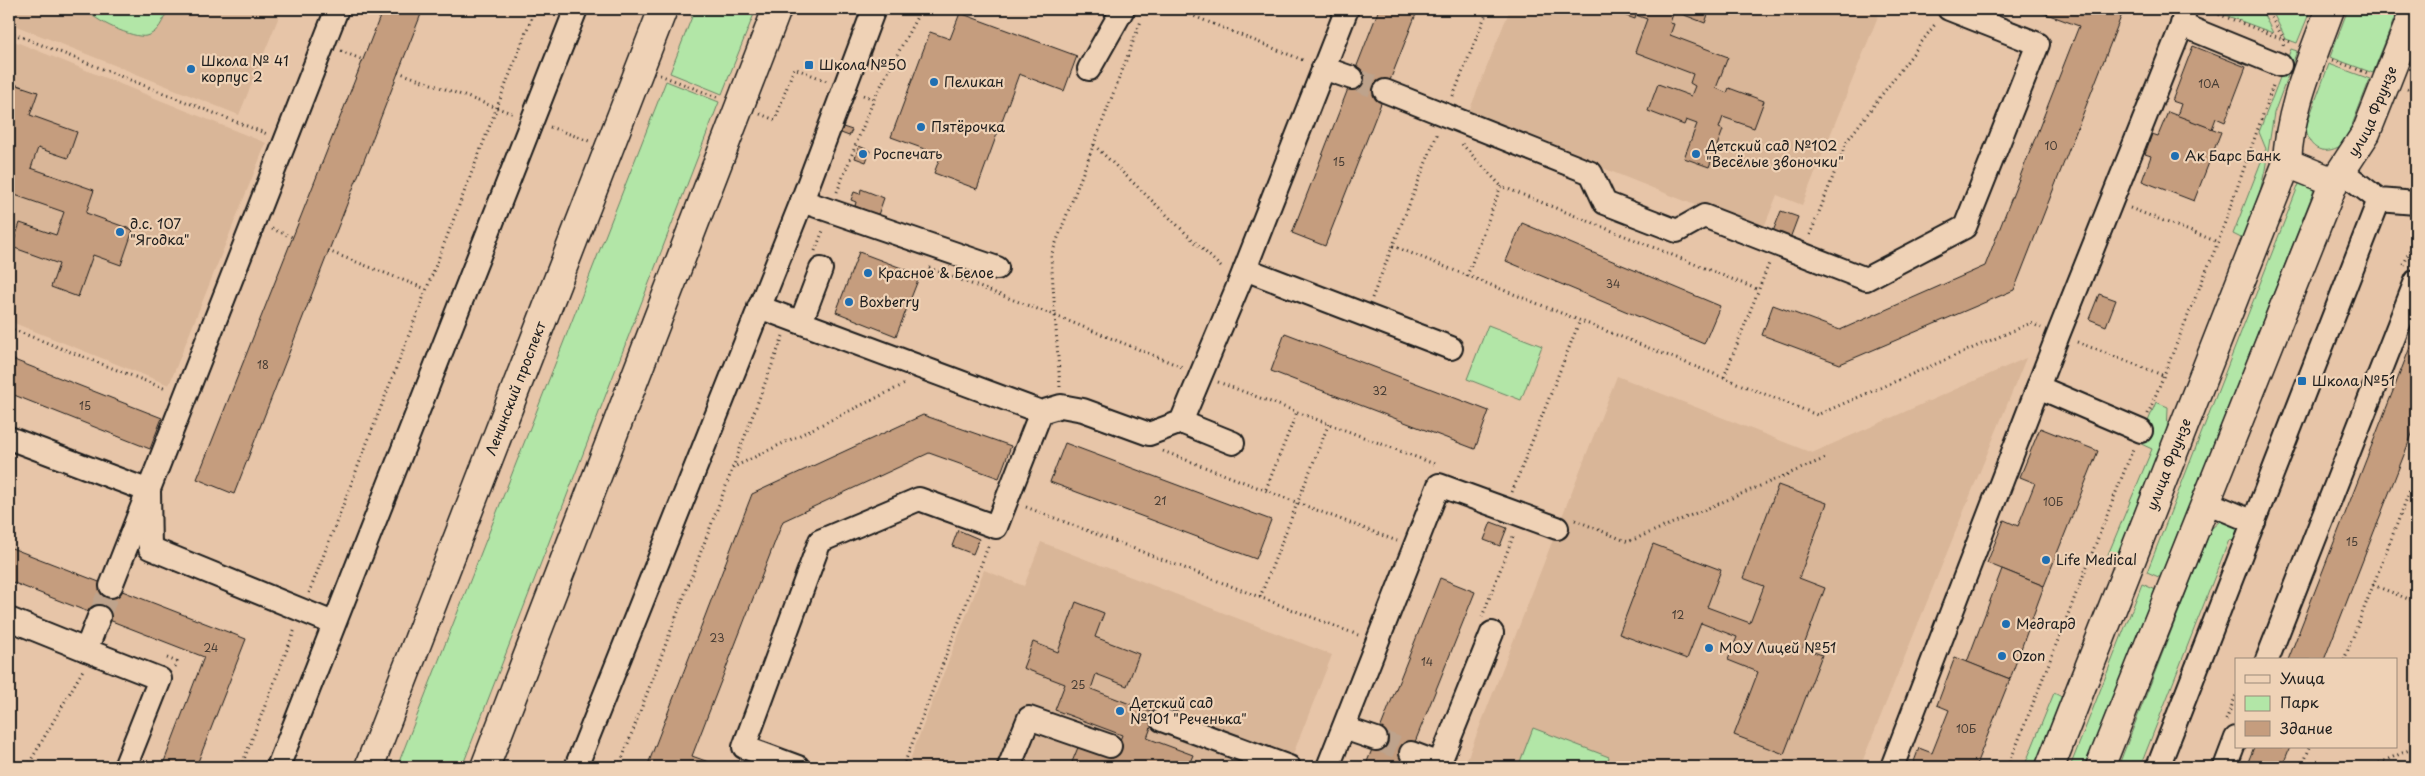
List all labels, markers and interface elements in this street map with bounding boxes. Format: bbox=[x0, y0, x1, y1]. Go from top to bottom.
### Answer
place label: Школа № 41 корпус 2 bbox=[201, 50, 289, 87]
place label: Школа №50 bbox=[819, 54, 907, 75]
marker: Школа №50 bbox=[803, 59, 815, 71]
marker: Школа № 41 корпус 2 bbox=[185, 63, 197, 75]
street label: улица Фрунзе bbox=[2342, 63, 2401, 160]
place label: Пеликан bbox=[944, 71, 1004, 92]
house number: 10А bbox=[2198, 75, 2220, 92]
marker: Пеликан bbox=[928, 76, 940, 88]
place label: Пятёрочка bbox=[931, 116, 1005, 137]
marker: Пятёрочка bbox=[915, 121, 927, 133]
place label: Детский сад №102 "Весёлые звоночки" bbox=[1705, 135, 1844, 172]
house number: 10 bbox=[2045, 137, 2057, 154]
place label: Роспечать bbox=[873, 143, 942, 164]
place label: Ак Барс Банк bbox=[2185, 145, 2281, 166]
marker: Роспечать bbox=[857, 148, 869, 160]
marker: Детский сад №102 "Весёлые звоночки" bbox=[1690, 148, 1702, 160]
marker: Ак Барс Банк bbox=[2169, 150, 2181, 162]
house number: 15 bbox=[1333, 153, 1345, 170]
place label: д.с. 107 "Ягодка" bbox=[130, 213, 190, 250]
marker: д.с. 107 "Ягодка" bbox=[114, 226, 126, 238]
place label: Красное & Белое bbox=[878, 262, 994, 283]
marker: Красное & Белое bbox=[862, 267, 874, 279]
house number: 34 bbox=[1606, 275, 1620, 292]
place label: Boxberry bbox=[859, 291, 919, 312]
marker: Boxberry bbox=[843, 296, 855, 308]
street label: Ленинский проспект bbox=[480, 318, 551, 458]
house number: 18 bbox=[257, 356, 269, 373]
place label: Школа №51 bbox=[2312, 370, 2395, 391]
marker: Школа №51 bbox=[2296, 375, 2308, 387]
house number: 32 bbox=[1373, 382, 1388, 399]
house number: 15 bbox=[79, 397, 91, 414]
street label: улица Фрунзе bbox=[2141, 415, 2196, 513]
house number: 21 bbox=[1154, 492, 1166, 509]
house number: 10Б bbox=[2043, 493, 2063, 510]
house number: 15 bbox=[2346, 533, 2358, 550]
place label: Life Medical bbox=[2056, 549, 2137, 570]
marker: Life Medical bbox=[2040, 554, 2052, 566]
house number: 12 bbox=[1672, 606, 1685, 623]
place label: Медгард bbox=[2016, 613, 2076, 634]
marker: Медгард bbox=[2000, 618, 2012, 630]
house number: 23 bbox=[710, 629, 724, 646]
place label: МОУ Лицей №51 bbox=[1719, 637, 1836, 658]
house number: 24 bbox=[204, 639, 218, 656]
marker: МОУ Лицей №51 bbox=[1703, 642, 1715, 654]
place label: Ozon bbox=[2012, 645, 2045, 666]
marker: Ozon bbox=[1996, 650, 2008, 662]
house number: 14 bbox=[1421, 653, 1433, 670]
legend bbox=[2235, 658, 2398, 748]
text: Улица bbox=[2280, 666, 2325, 689]
house number: 25 bbox=[1071, 676, 1085, 693]
text: Парк bbox=[2280, 690, 2319, 713]
place label: Детский сад №101 "Реченька" bbox=[1129, 692, 1247, 729]
marker: Детский сад №101 "Реченька" bbox=[1114, 705, 1126, 717]
text: Здание bbox=[2280, 716, 2333, 739]
house number: 10Б bbox=[1956, 720, 1976, 737]

